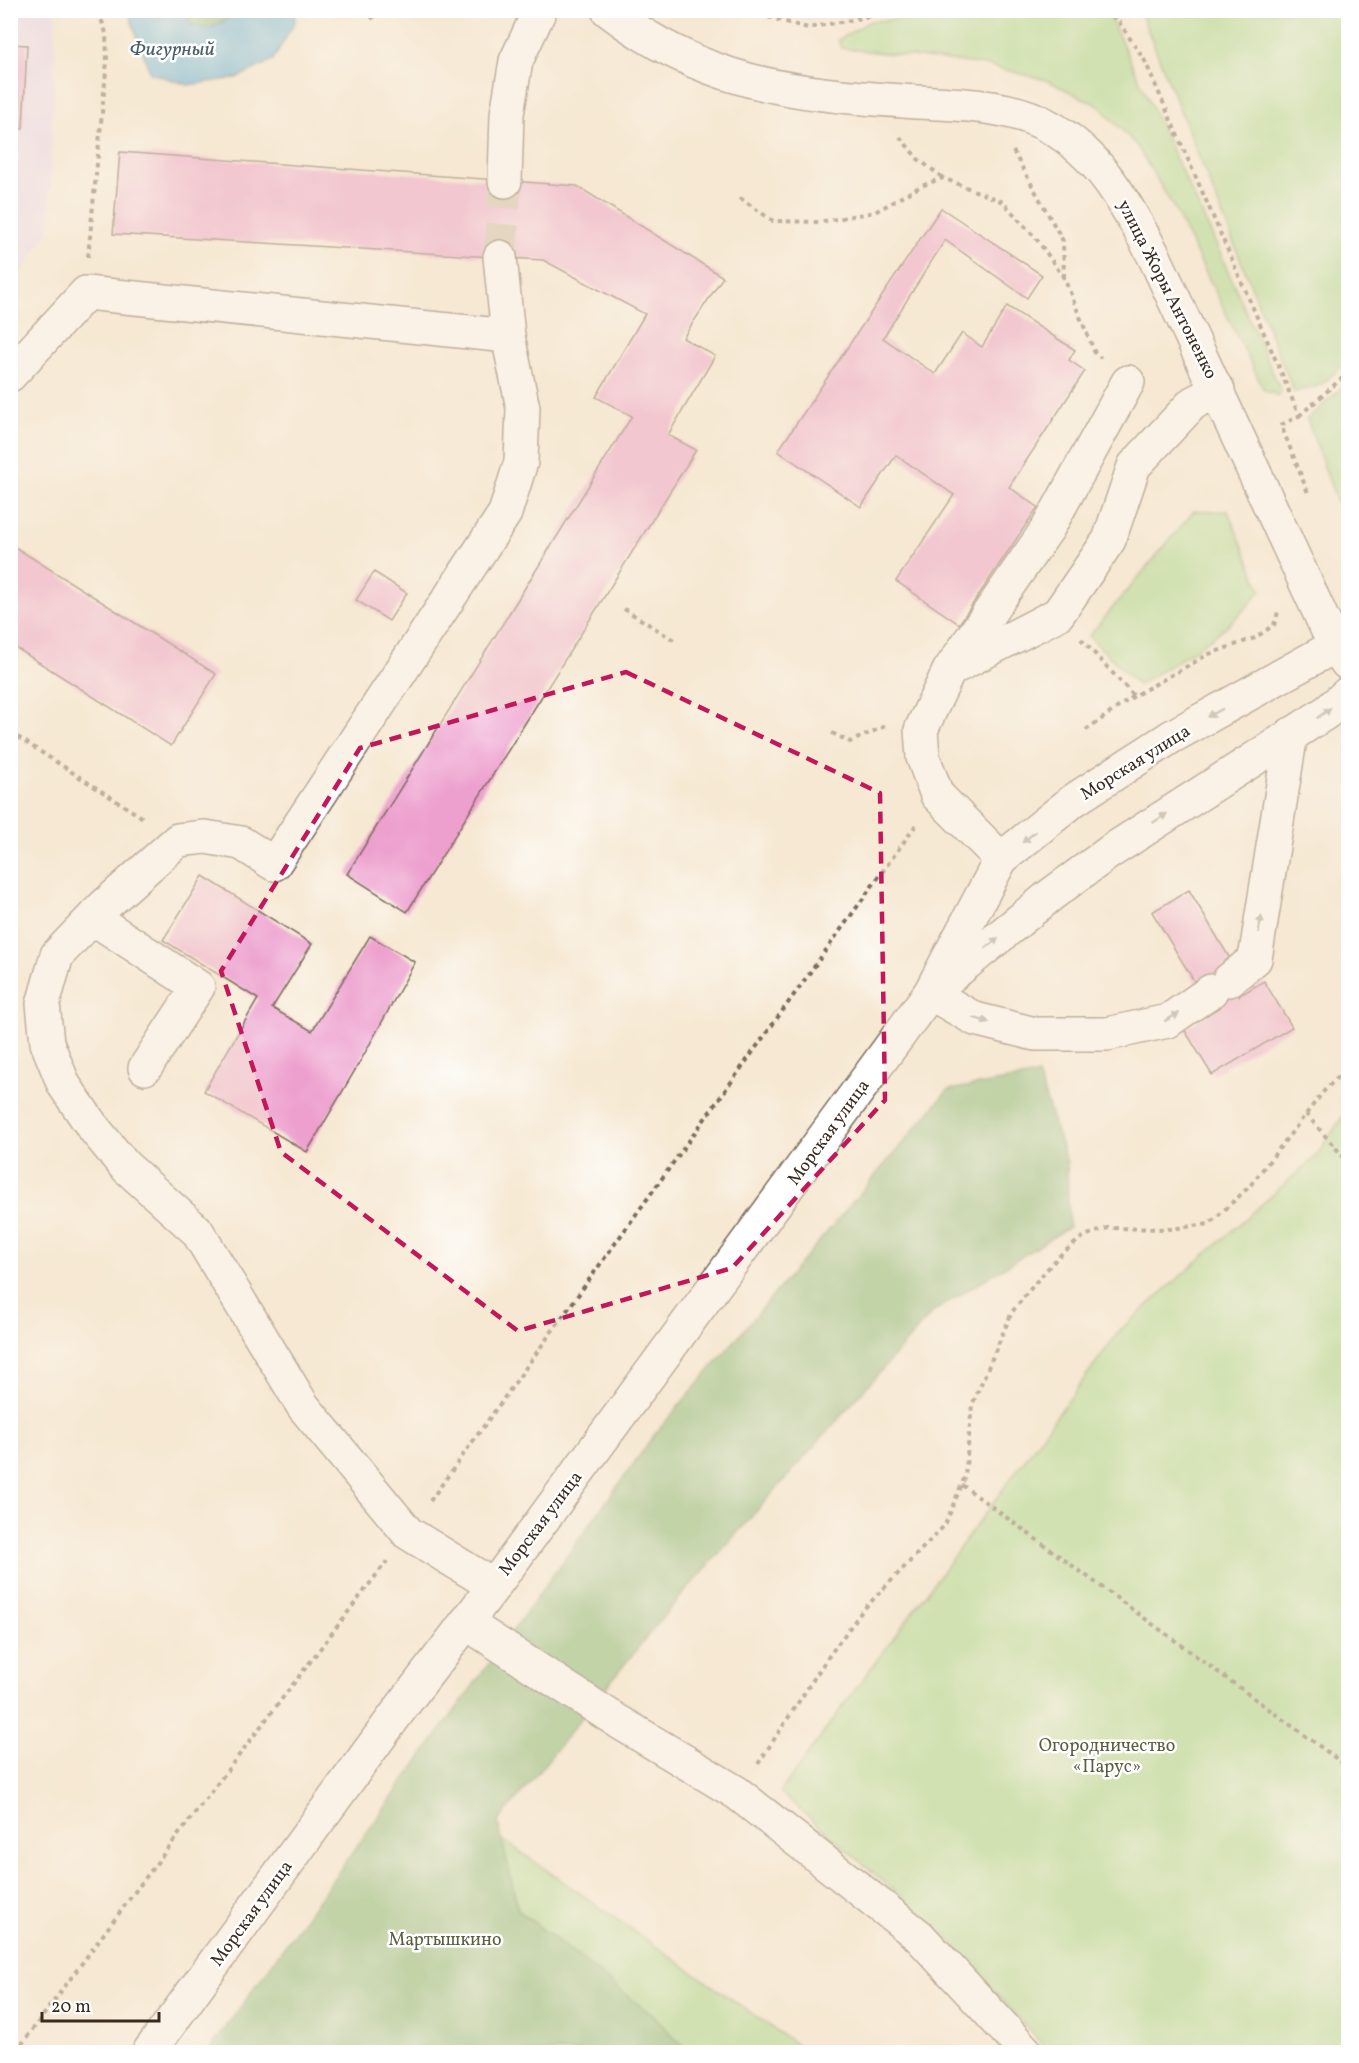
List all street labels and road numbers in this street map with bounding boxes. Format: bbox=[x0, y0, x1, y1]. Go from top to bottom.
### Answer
street label: улица Жоры Антоненко bbox=[1111, 196, 1223, 384]
street label: Морская улица bbox=[1076, 719, 1196, 807]
street label: Морская улица bbox=[782, 1075, 876, 1191]
street label: Морская улица bbox=[493, 1466, 589, 1582]
street label: Морская улица bbox=[205, 1856, 299, 1972]

